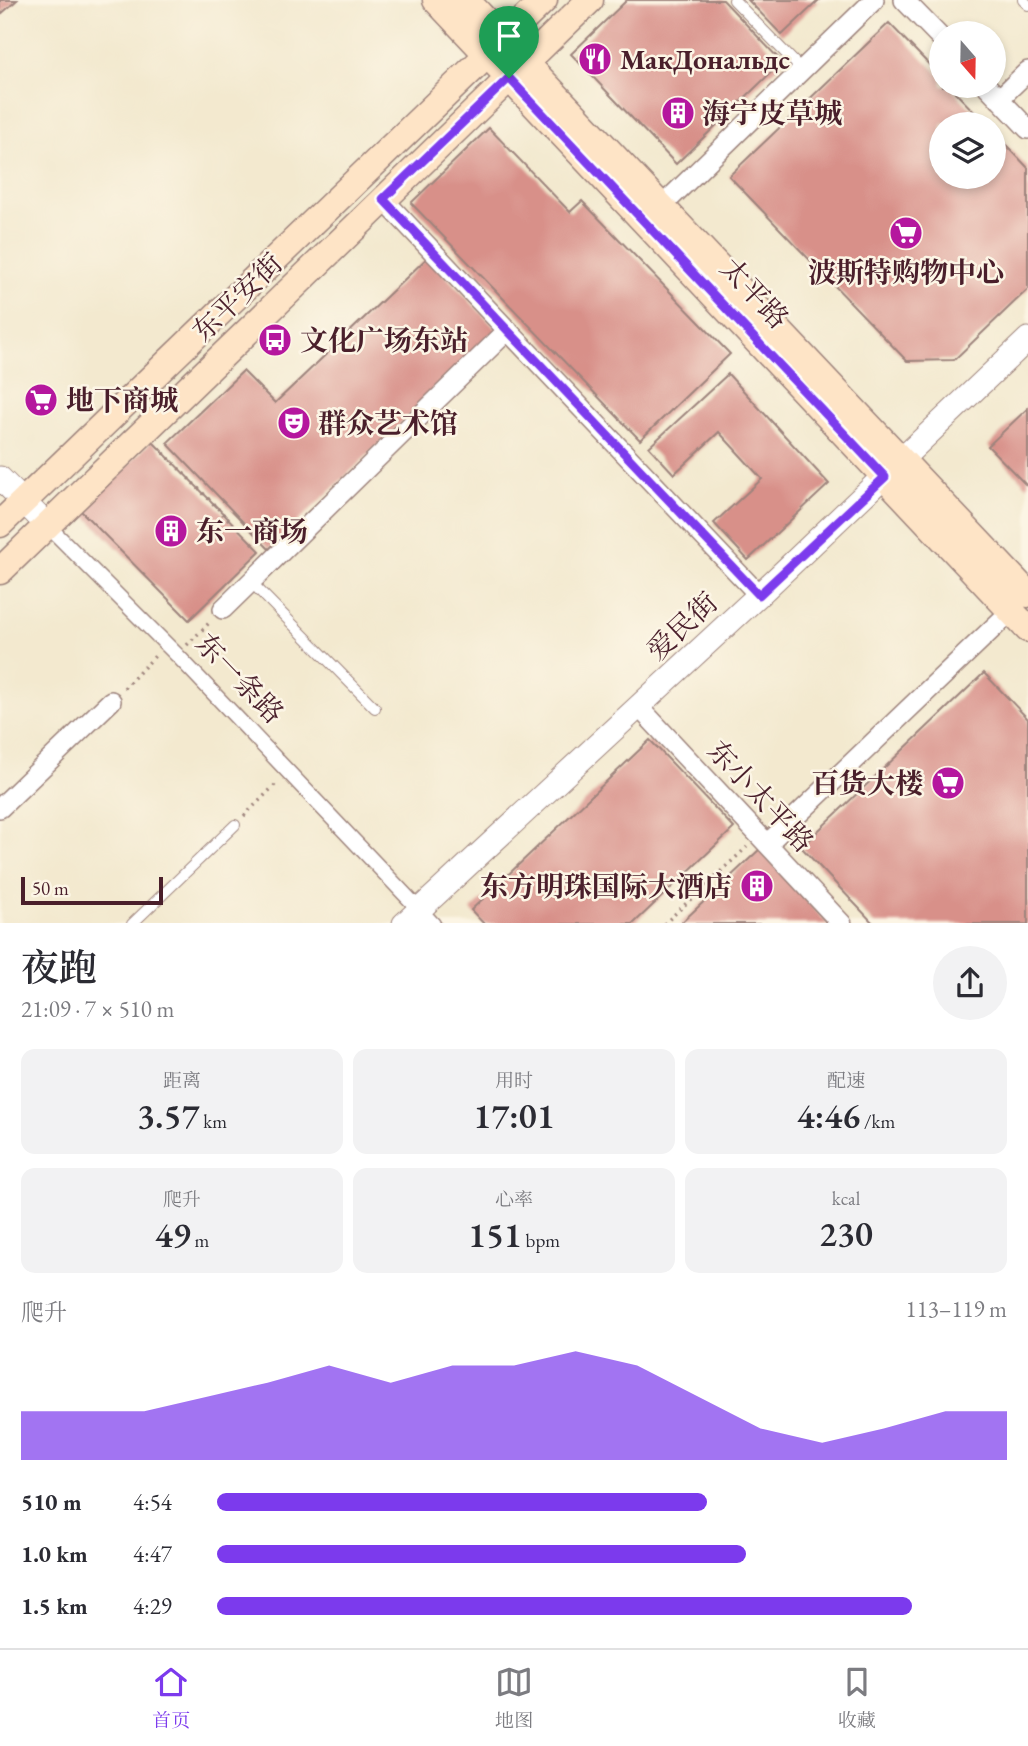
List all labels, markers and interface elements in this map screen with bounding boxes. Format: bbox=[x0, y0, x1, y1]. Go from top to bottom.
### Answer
pin bbox=[479, 6, 539, 78]
icon: arrive bbox=[490, 17, 528, 55]
north arrow bbox=[929, 21, 1006, 98]
map controls bbox=[929, 21, 1006, 189]
restaurant icon: МакДональдс bbox=[576, 40, 614, 78]
place label: МакДональдс bbox=[620, 41, 790, 77]
building icon: 海宁皮草城 bbox=[659, 94, 697, 132]
place label: 海宁皮草城 bbox=[702, 95, 842, 131]
button: layers bbox=[929, 112, 1006, 189]
supermarket icon: 波斯特购物中心 bbox=[887, 214, 925, 252]
street label: 东平安街 bbox=[184, 245, 290, 349]
street label: 太平路 bbox=[713, 250, 797, 336]
place label: 波斯特购物中心 bbox=[808, 254, 1004, 290]
bus stop icon: 文化广场东站 bbox=[256, 321, 294, 359]
place label: 文化广场东站 bbox=[300, 322, 468, 358]
supermarket icon: 地下商城 bbox=[22, 381, 60, 419]
place label: 地下商城 bbox=[66, 382, 178, 418]
theatre icon: 群众艺术馆 bbox=[275, 404, 313, 442]
place label: 群众艺术馆 bbox=[318, 405, 458, 441]
building icon: 东一商场 bbox=[152, 512, 190, 550]
place label: 东一商场 bbox=[196, 513, 308, 549]
street label: 爱民街 bbox=[639, 584, 725, 668]
street label: 东一条路 bbox=[188, 625, 292, 731]
street label: 东小太平路 bbox=[700, 733, 822, 859]
supermarket icon: 百货大楼 bbox=[929, 764, 967, 802]
place label: 百货大楼 bbox=[811, 765, 923, 801]
building icon: 东方明珠国际大酒店 bbox=[738, 867, 776, 905]
place label: 东方明珠国际大酒店 bbox=[480, 868, 732, 904]
scale bar bbox=[21, 874, 163, 906]
text: 50 m bbox=[32, 876, 69, 901]
text: 夜跑 bbox=[21, 943, 97, 992]
button: share bbox=[933, 946, 1007, 1020]
text: 21:09 · 7 × 510 m bbox=[21, 994, 174, 1024]
text: 距离 bbox=[163, 1068, 201, 1093]
text: 用时 bbox=[495, 1068, 533, 1093]
text: 配速 bbox=[827, 1068, 865, 1093]
text: 3.57 bbox=[137, 1093, 199, 1138]
text: 17:01 bbox=[473, 1093, 555, 1138]
text: 4:46 bbox=[797, 1093, 860, 1138]
text: km bbox=[199, 1109, 227, 1134]
text: /km bbox=[860, 1109, 895, 1134]
text: kcal bbox=[832, 1186, 860, 1211]
text: 爬升 bbox=[163, 1187, 201, 1212]
text: 心率 bbox=[495, 1187, 533, 1212]
text: 230 bbox=[819, 1211, 873, 1256]
text: 49 bbox=[155, 1212, 191, 1257]
text: 151 bbox=[468, 1212, 522, 1257]
text: m bbox=[191, 1228, 209, 1253]
text: bpm bbox=[522, 1228, 560, 1253]
text: 113–119 m bbox=[906, 1294, 1007, 1324]
text: 爬升 bbox=[21, 1297, 67, 1327]
text: 510 m bbox=[21, 1487, 82, 1517]
text: 4:54 bbox=[133, 1487, 172, 1517]
text: 1.0 km bbox=[21, 1539, 88, 1569]
text: 4:47 bbox=[133, 1539, 172, 1569]
text: 1.5 km bbox=[21, 1591, 88, 1621]
text: 4:29 bbox=[133, 1591, 172, 1621]
tab: 首页 bbox=[152, 1663, 190, 1733]
tab: 地图 bbox=[495, 1663, 533, 1733]
tab: 收藏 bbox=[838, 1663, 876, 1733]

